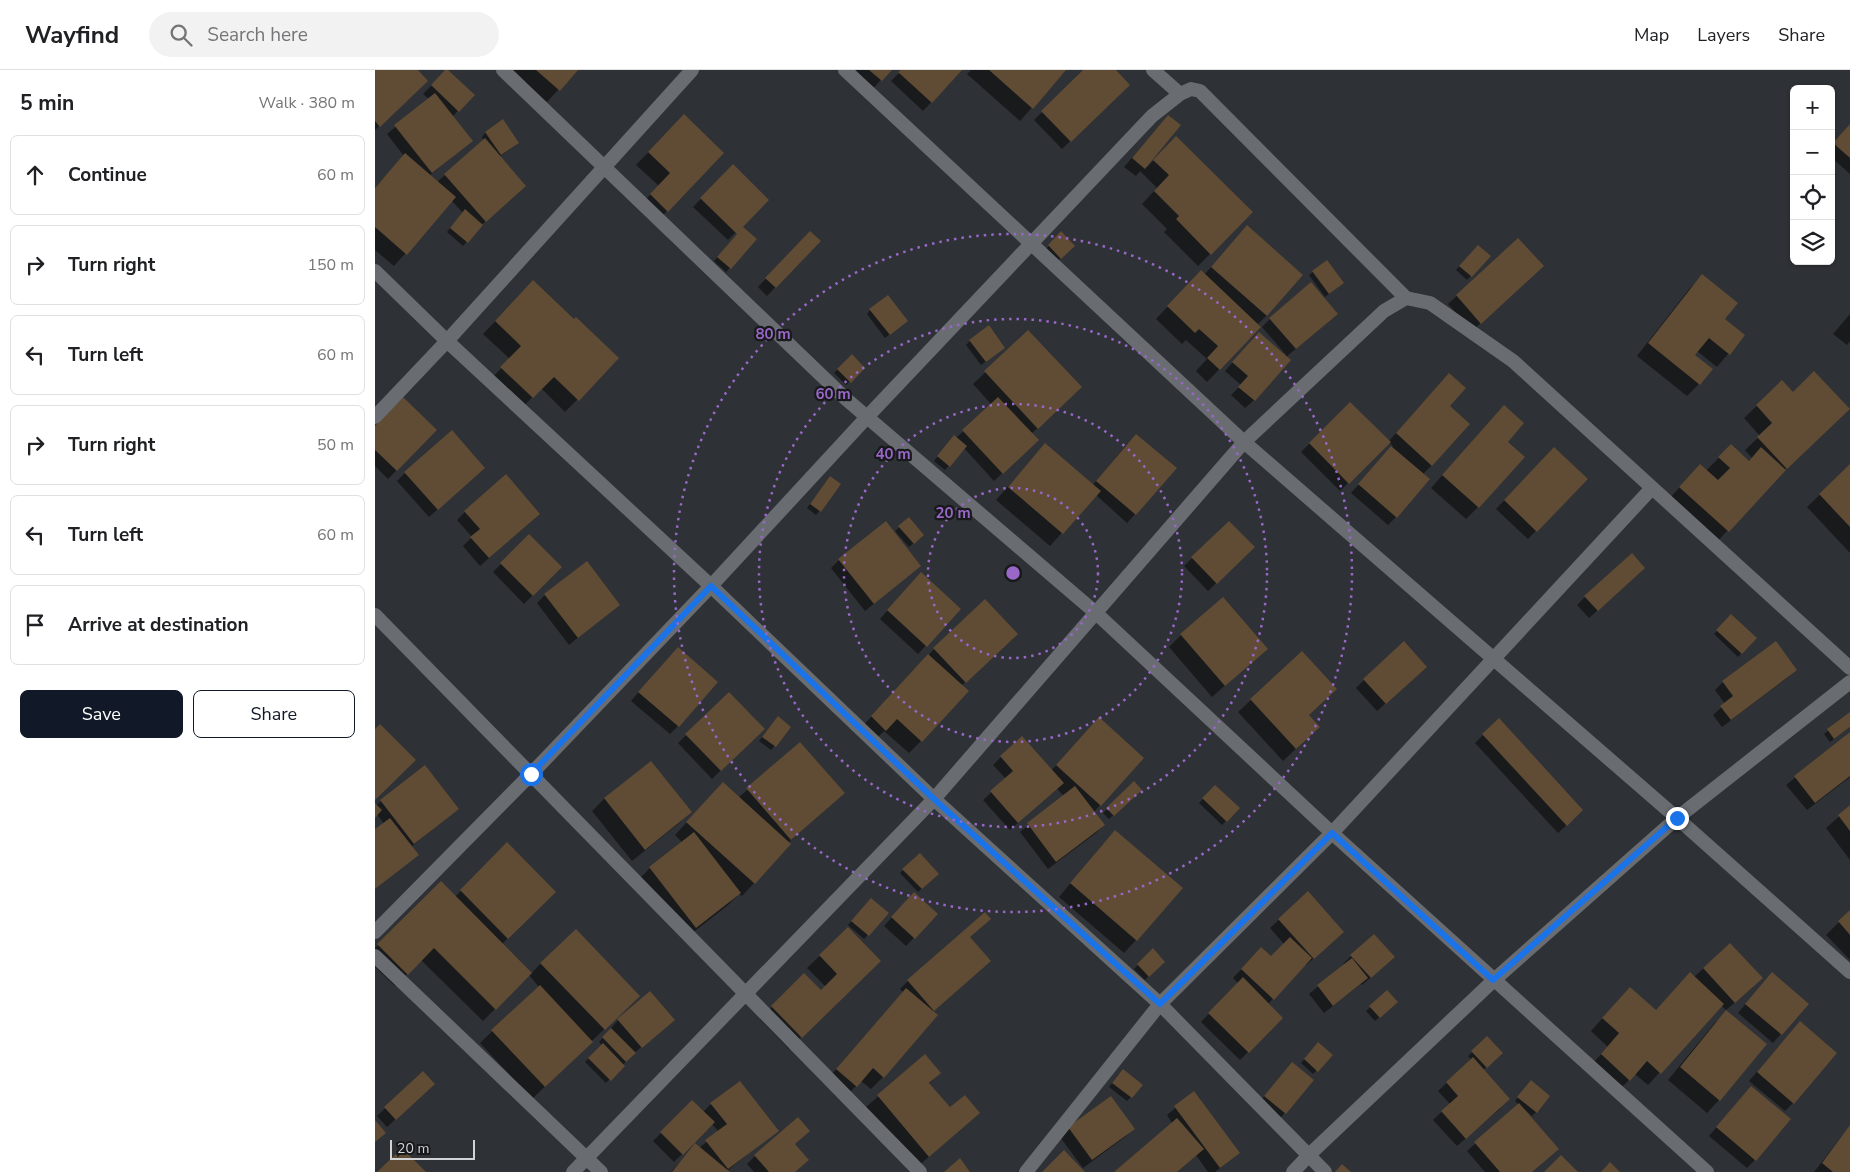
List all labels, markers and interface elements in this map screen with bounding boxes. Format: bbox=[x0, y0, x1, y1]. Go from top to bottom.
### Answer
search box bbox=[149, 12, 499, 57]
text: Wayfind bbox=[25, 19, 119, 51]
icon: search bbox=[167, 21, 195, 49]
text: Search here bbox=[207, 22, 308, 48]
text: Map bbox=[1634, 23, 1669, 47]
text: Layers bbox=[1697, 23, 1750, 47]
text: Share bbox=[1778, 23, 1825, 47]
map controls bbox=[1790, 85, 1835, 265]
button: + bbox=[1790, 85, 1835, 130]
text: 5 min bbox=[20, 89, 74, 117]
text: Walk · 380 m bbox=[259, 92, 355, 114]
button: − bbox=[1790, 130, 1835, 175]
icon: ahead bbox=[21, 161, 49, 189]
text: Continue bbox=[68, 162, 147, 188]
text: 60 m bbox=[317, 164, 354, 186]
button: locate bbox=[1790, 175, 1835, 220]
button: layers bbox=[1790, 220, 1835, 265]
icon: right bbox=[21, 251, 49, 279]
text: Turn right bbox=[68, 252, 155, 278]
text: 150 m bbox=[307, 254, 354, 276]
text: 80 m bbox=[755, 324, 791, 344]
icon: left bbox=[21, 341, 49, 369]
text: Turn left bbox=[68, 342, 143, 368]
text: 60 m bbox=[317, 344, 354, 366]
text: 60 m bbox=[815, 384, 851, 404]
icon: right bbox=[21, 431, 49, 459]
text: Turn right bbox=[68, 432, 155, 458]
text: 50 m bbox=[317, 434, 354, 456]
text: 40 m bbox=[875, 444, 911, 464]
text: 20 m bbox=[935, 503, 971, 523]
icon: left bbox=[21, 521, 49, 549]
text: Turn left bbox=[68, 522, 143, 548]
text: 60 m bbox=[317, 524, 354, 546]
centre of rings bbox=[1004, 564, 1022, 582]
icon: arrive bbox=[21, 611, 49, 639]
text: Arrive at destination bbox=[68, 612, 249, 638]
button: Save bbox=[20, 690, 183, 738]
button: Share bbox=[193, 690, 355, 738]
route start bbox=[520, 763, 543, 786]
route end bbox=[1666, 807, 1689, 830]
scale bar bbox=[390, 1137, 475, 1160]
text: 20 m bbox=[397, 1139, 429, 1158]

